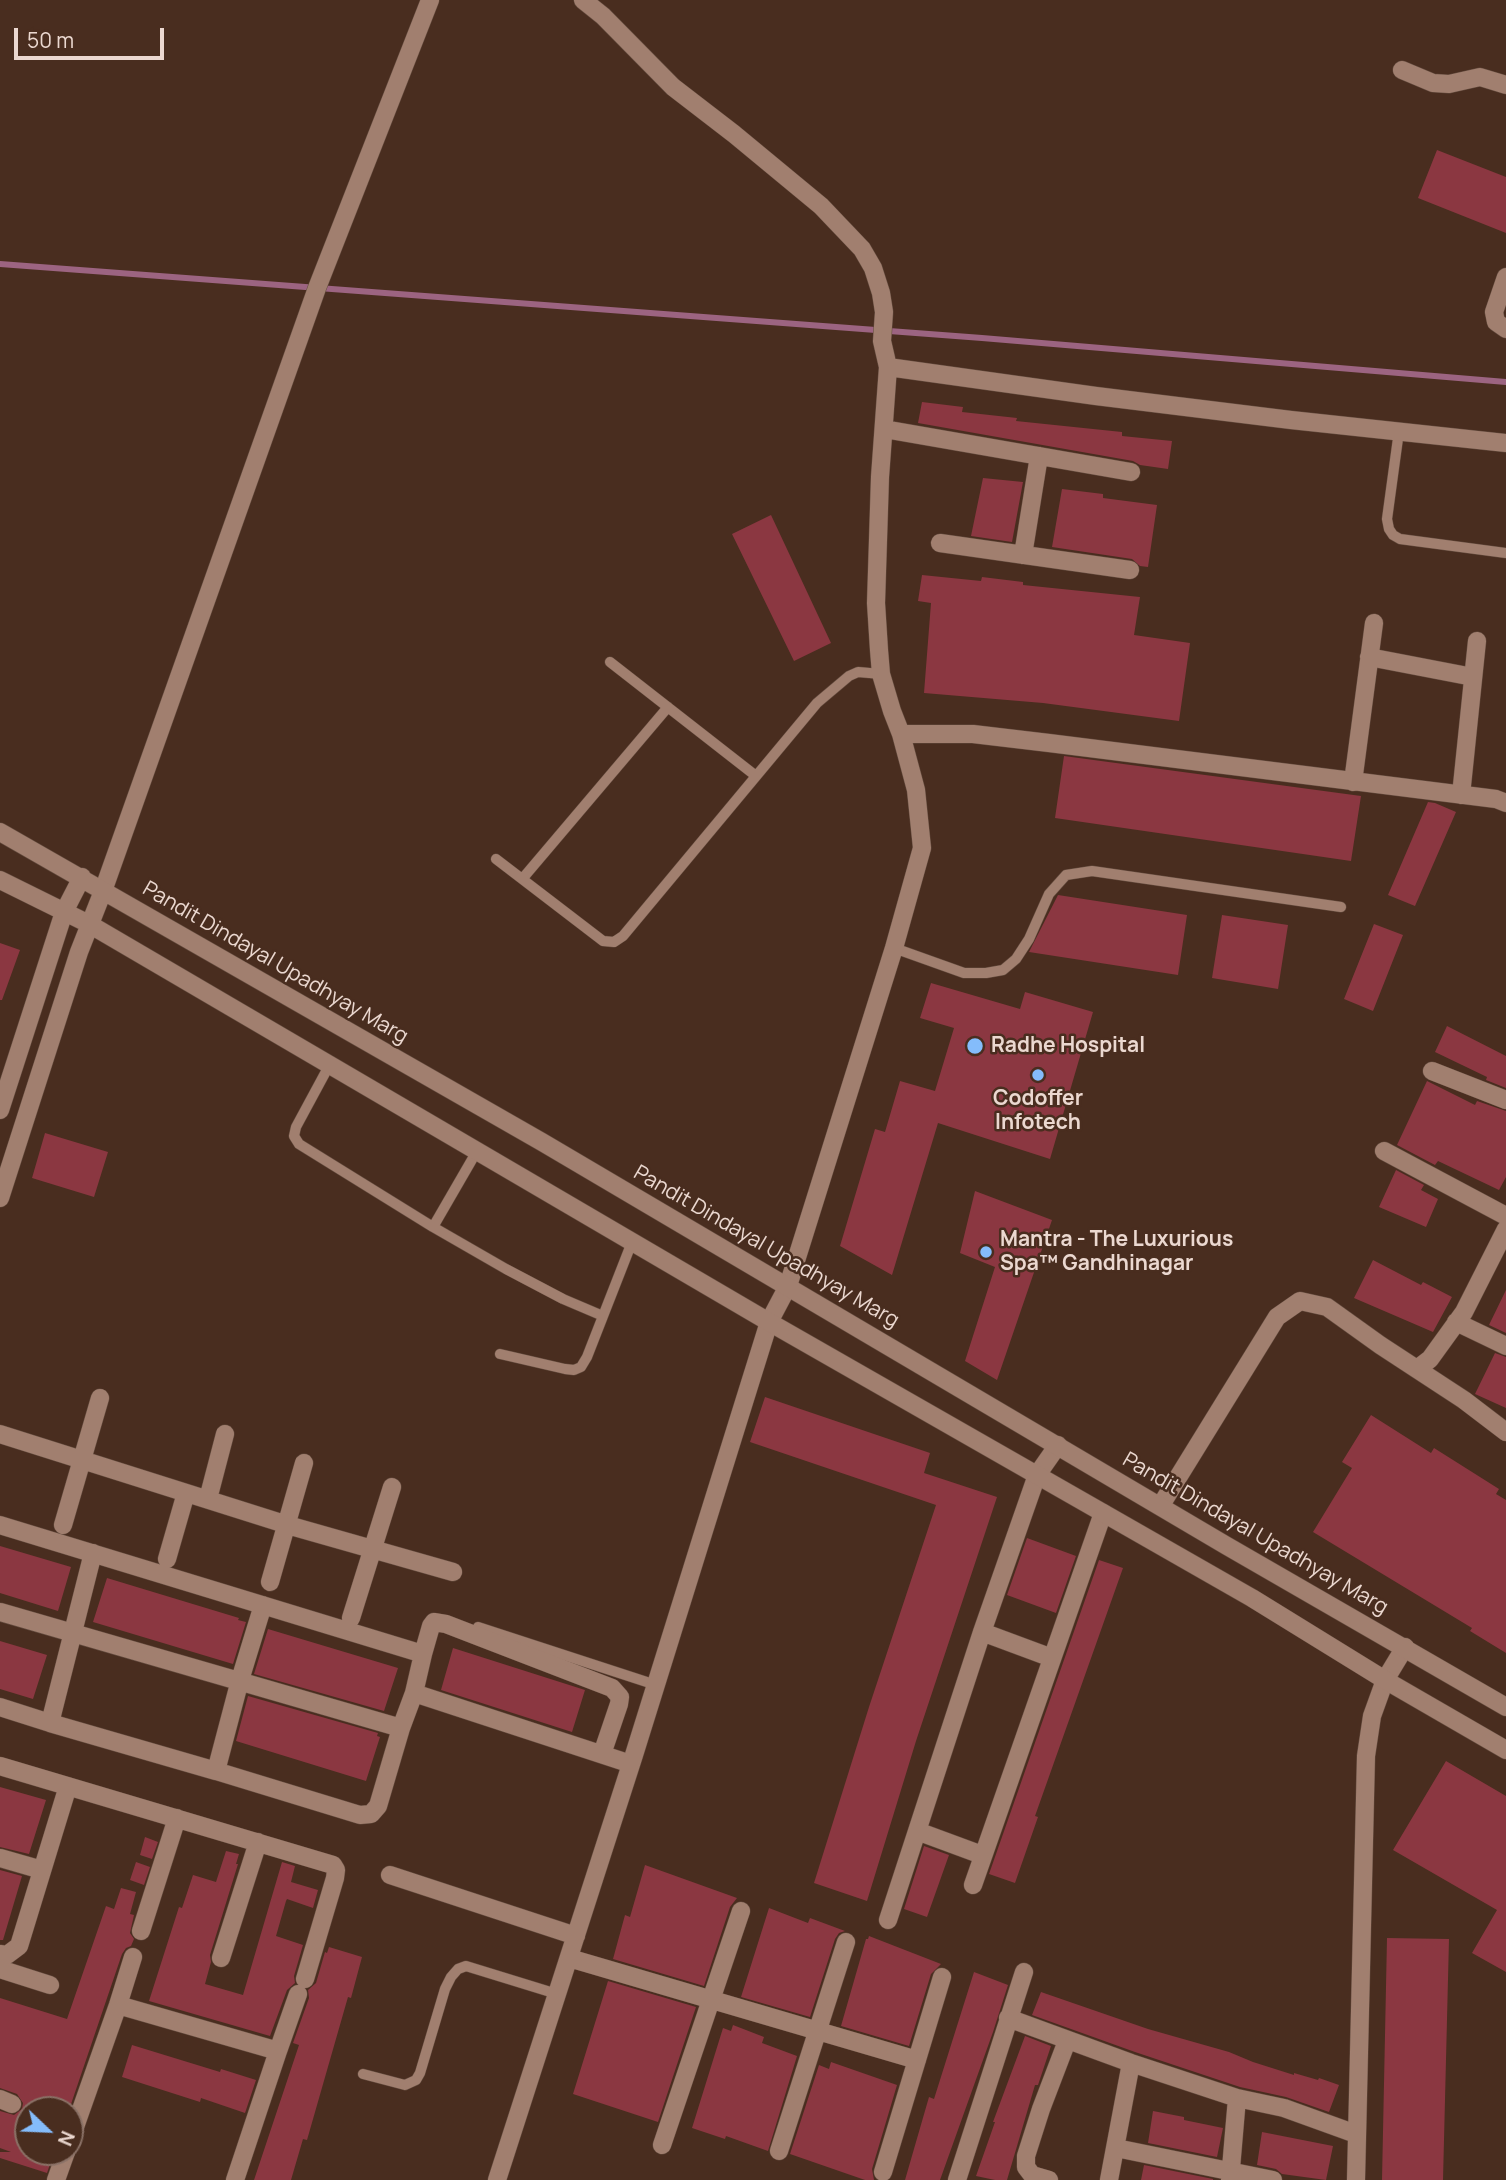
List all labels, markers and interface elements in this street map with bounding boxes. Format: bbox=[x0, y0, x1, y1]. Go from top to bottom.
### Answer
scale bar bbox=[18, 14, 168, 58]
text: 50 m bbox=[27, 26, 74, 54]
street label: Pandit Dindayal Upadhyay Marg bbox=[138, 877, 412, 1049]
place label: Radhe Hospital bbox=[991, 1033, 1145, 1059]
marker: Radhe Hospital bbox=[965, 1036, 985, 1056]
marker: Codoffer Infotech bbox=[1030, 1067, 1046, 1083]
place label: Codoffer Infotech bbox=[993, 1086, 1083, 1136]
street label: Pandit Dindayal Upadhyay Marg bbox=[629, 1161, 903, 1333]
place label: Mantra - The Luxurious Spa™ Gandhinagar bbox=[1000, 1227, 1233, 1277]
marker: Mantra - The Luxurious Spa™ Gandhinagar bbox=[978, 1244, 994, 1260]
street label: Pandit Dindayal Upadhyay Marg bbox=[1118, 1448, 1392, 1620]
north arrow bbox=[14, 2096, 84, 2166]
text: N bbox=[52, 2127, 81, 2150]

